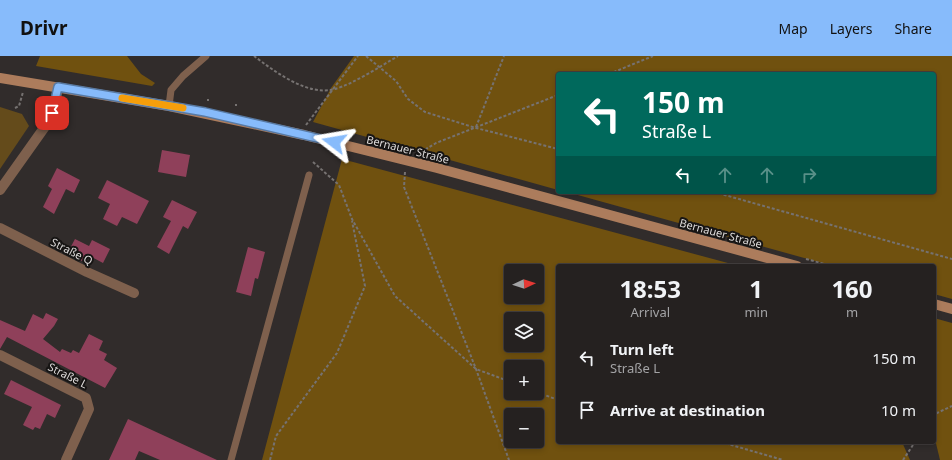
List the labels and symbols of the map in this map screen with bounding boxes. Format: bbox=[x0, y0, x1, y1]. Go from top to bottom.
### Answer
pin bbox=[35, 96, 69, 130]
position arrow bbox=[313, 121, 355, 163]
street label: Bernauer Straße bbox=[365, 131, 451, 167]
street label: Bernauer Straße bbox=[678, 215, 764, 251]
street label: Straße Q bbox=[48, 234, 96, 268]
north arrow bbox=[504, 264, 544, 304]
street label: Straße L bbox=[46, 359, 90, 391]

